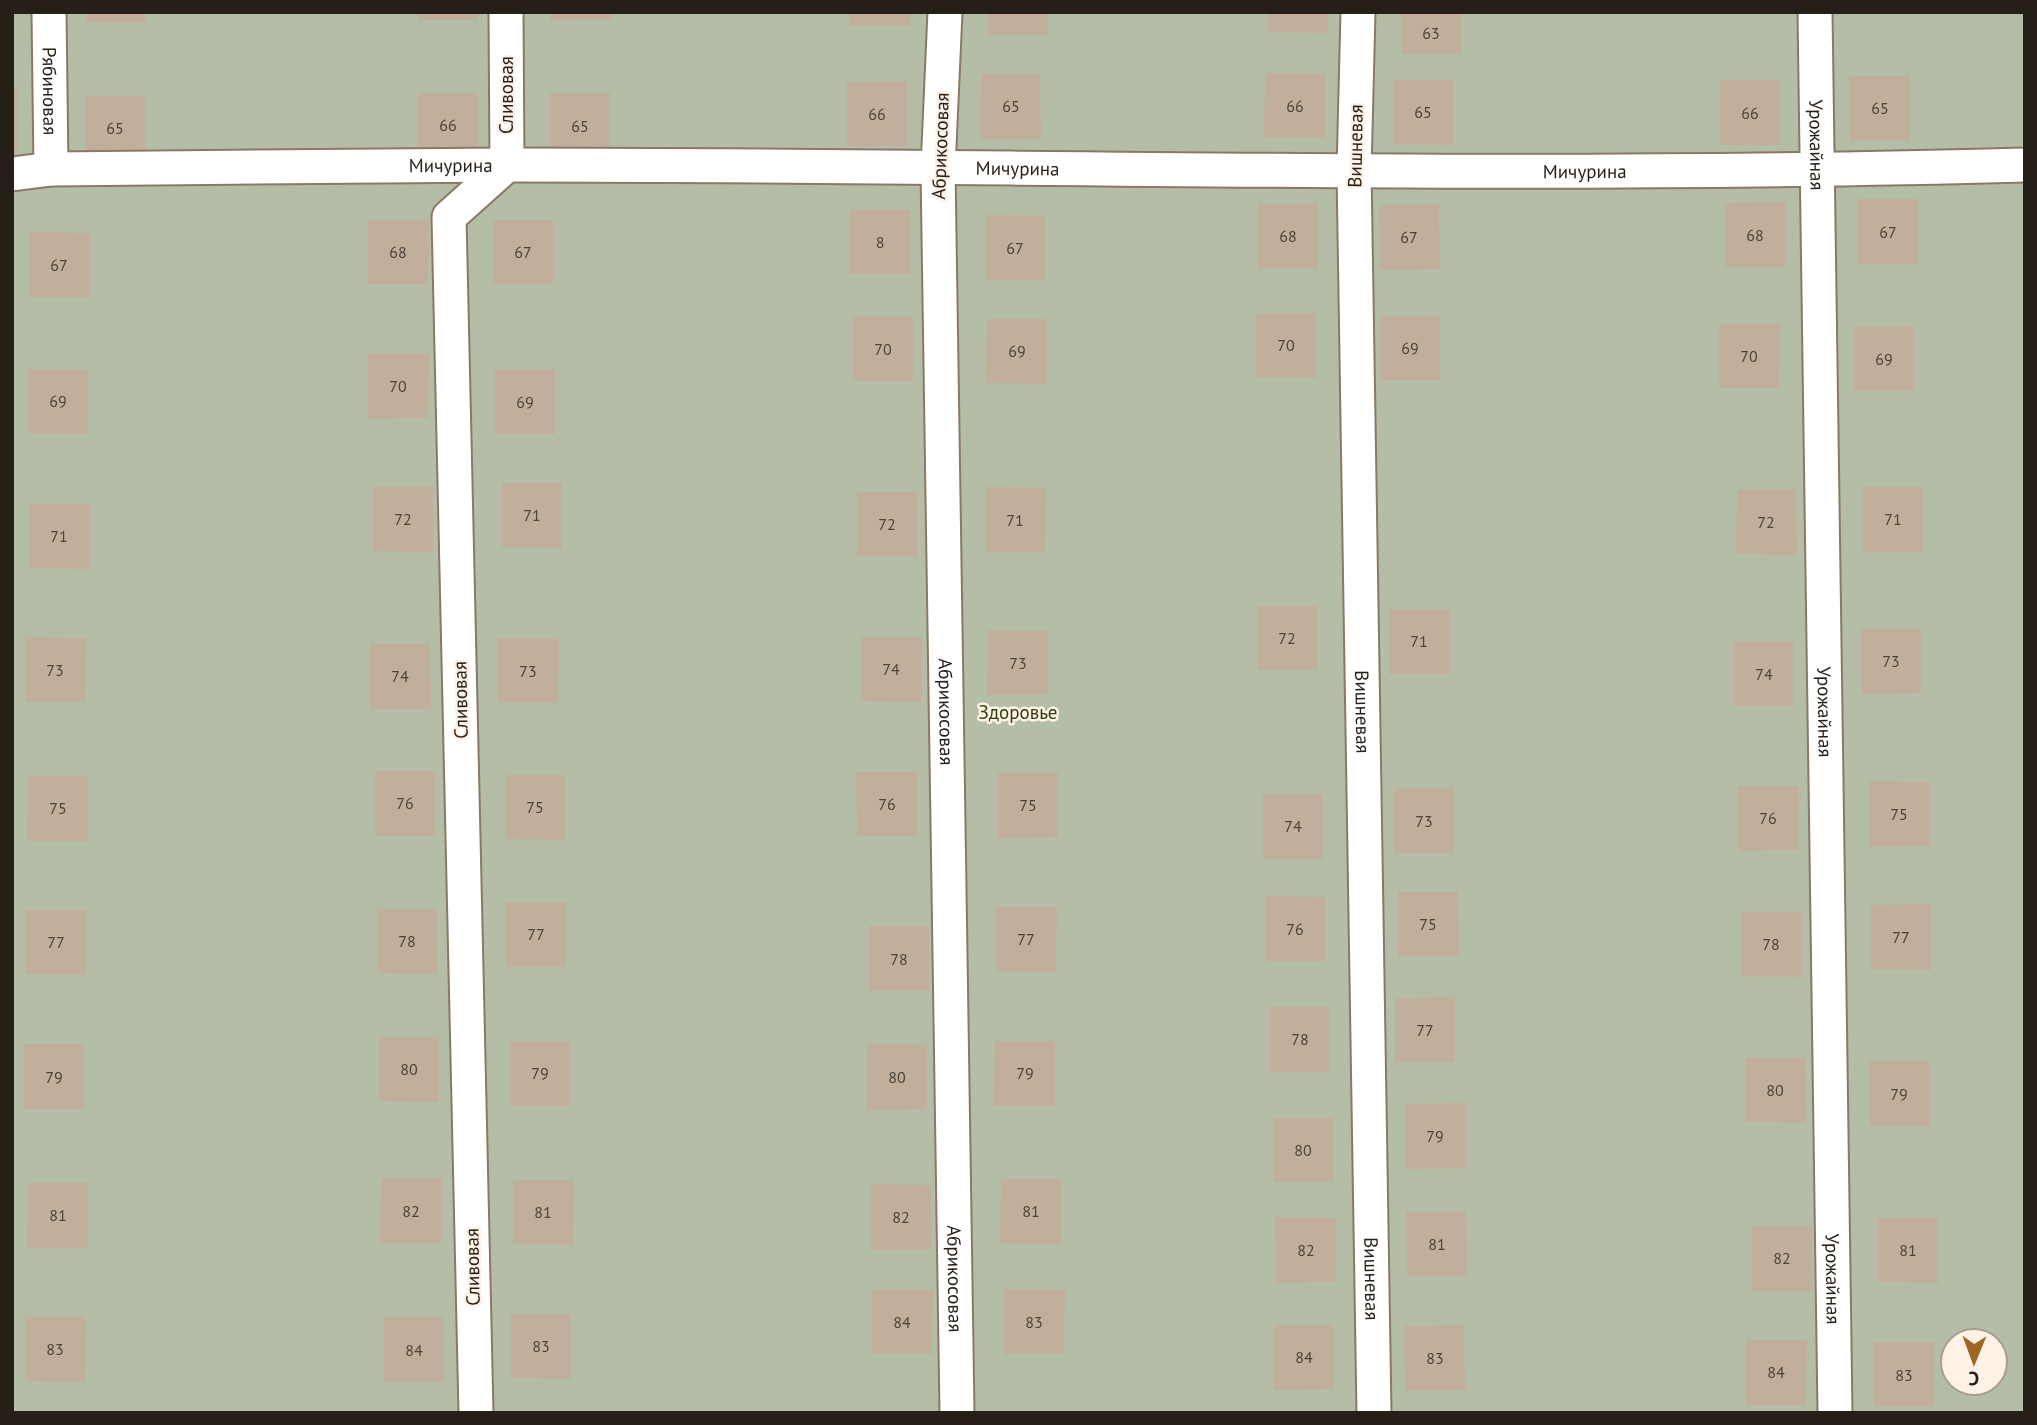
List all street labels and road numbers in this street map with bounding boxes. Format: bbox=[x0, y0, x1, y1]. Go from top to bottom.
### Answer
street label: Рябиновая bbox=[37, 47, 63, 135]
street label: Сливовая bbox=[494, 56, 518, 134]
street label: Абрикосовая bbox=[926, 92, 954, 200]
street label: Урожайная bbox=[1804, 99, 1830, 191]
street label: Вишневая bbox=[1342, 104, 1368, 188]
street label: Мичурина bbox=[409, 153, 493, 177]
street label: Мичурина bbox=[976, 156, 1060, 181]
street label: Мичурина bbox=[1543, 159, 1627, 183]
street label: Абрикосовая bbox=[933, 658, 959, 766]
street label: Сливовая bbox=[447, 661, 473, 739]
street label: Урожайная bbox=[1812, 666, 1838, 758]
street label: Вишневая bbox=[1350, 670, 1375, 754]
street label: Абрикосовая bbox=[942, 1225, 968, 1333]
street label: Сливовая bbox=[459, 1228, 485, 1306]
street label: Урожайная bbox=[1820, 1233, 1846, 1325]
street label: Вишневая bbox=[1359, 1237, 1385, 1321]

